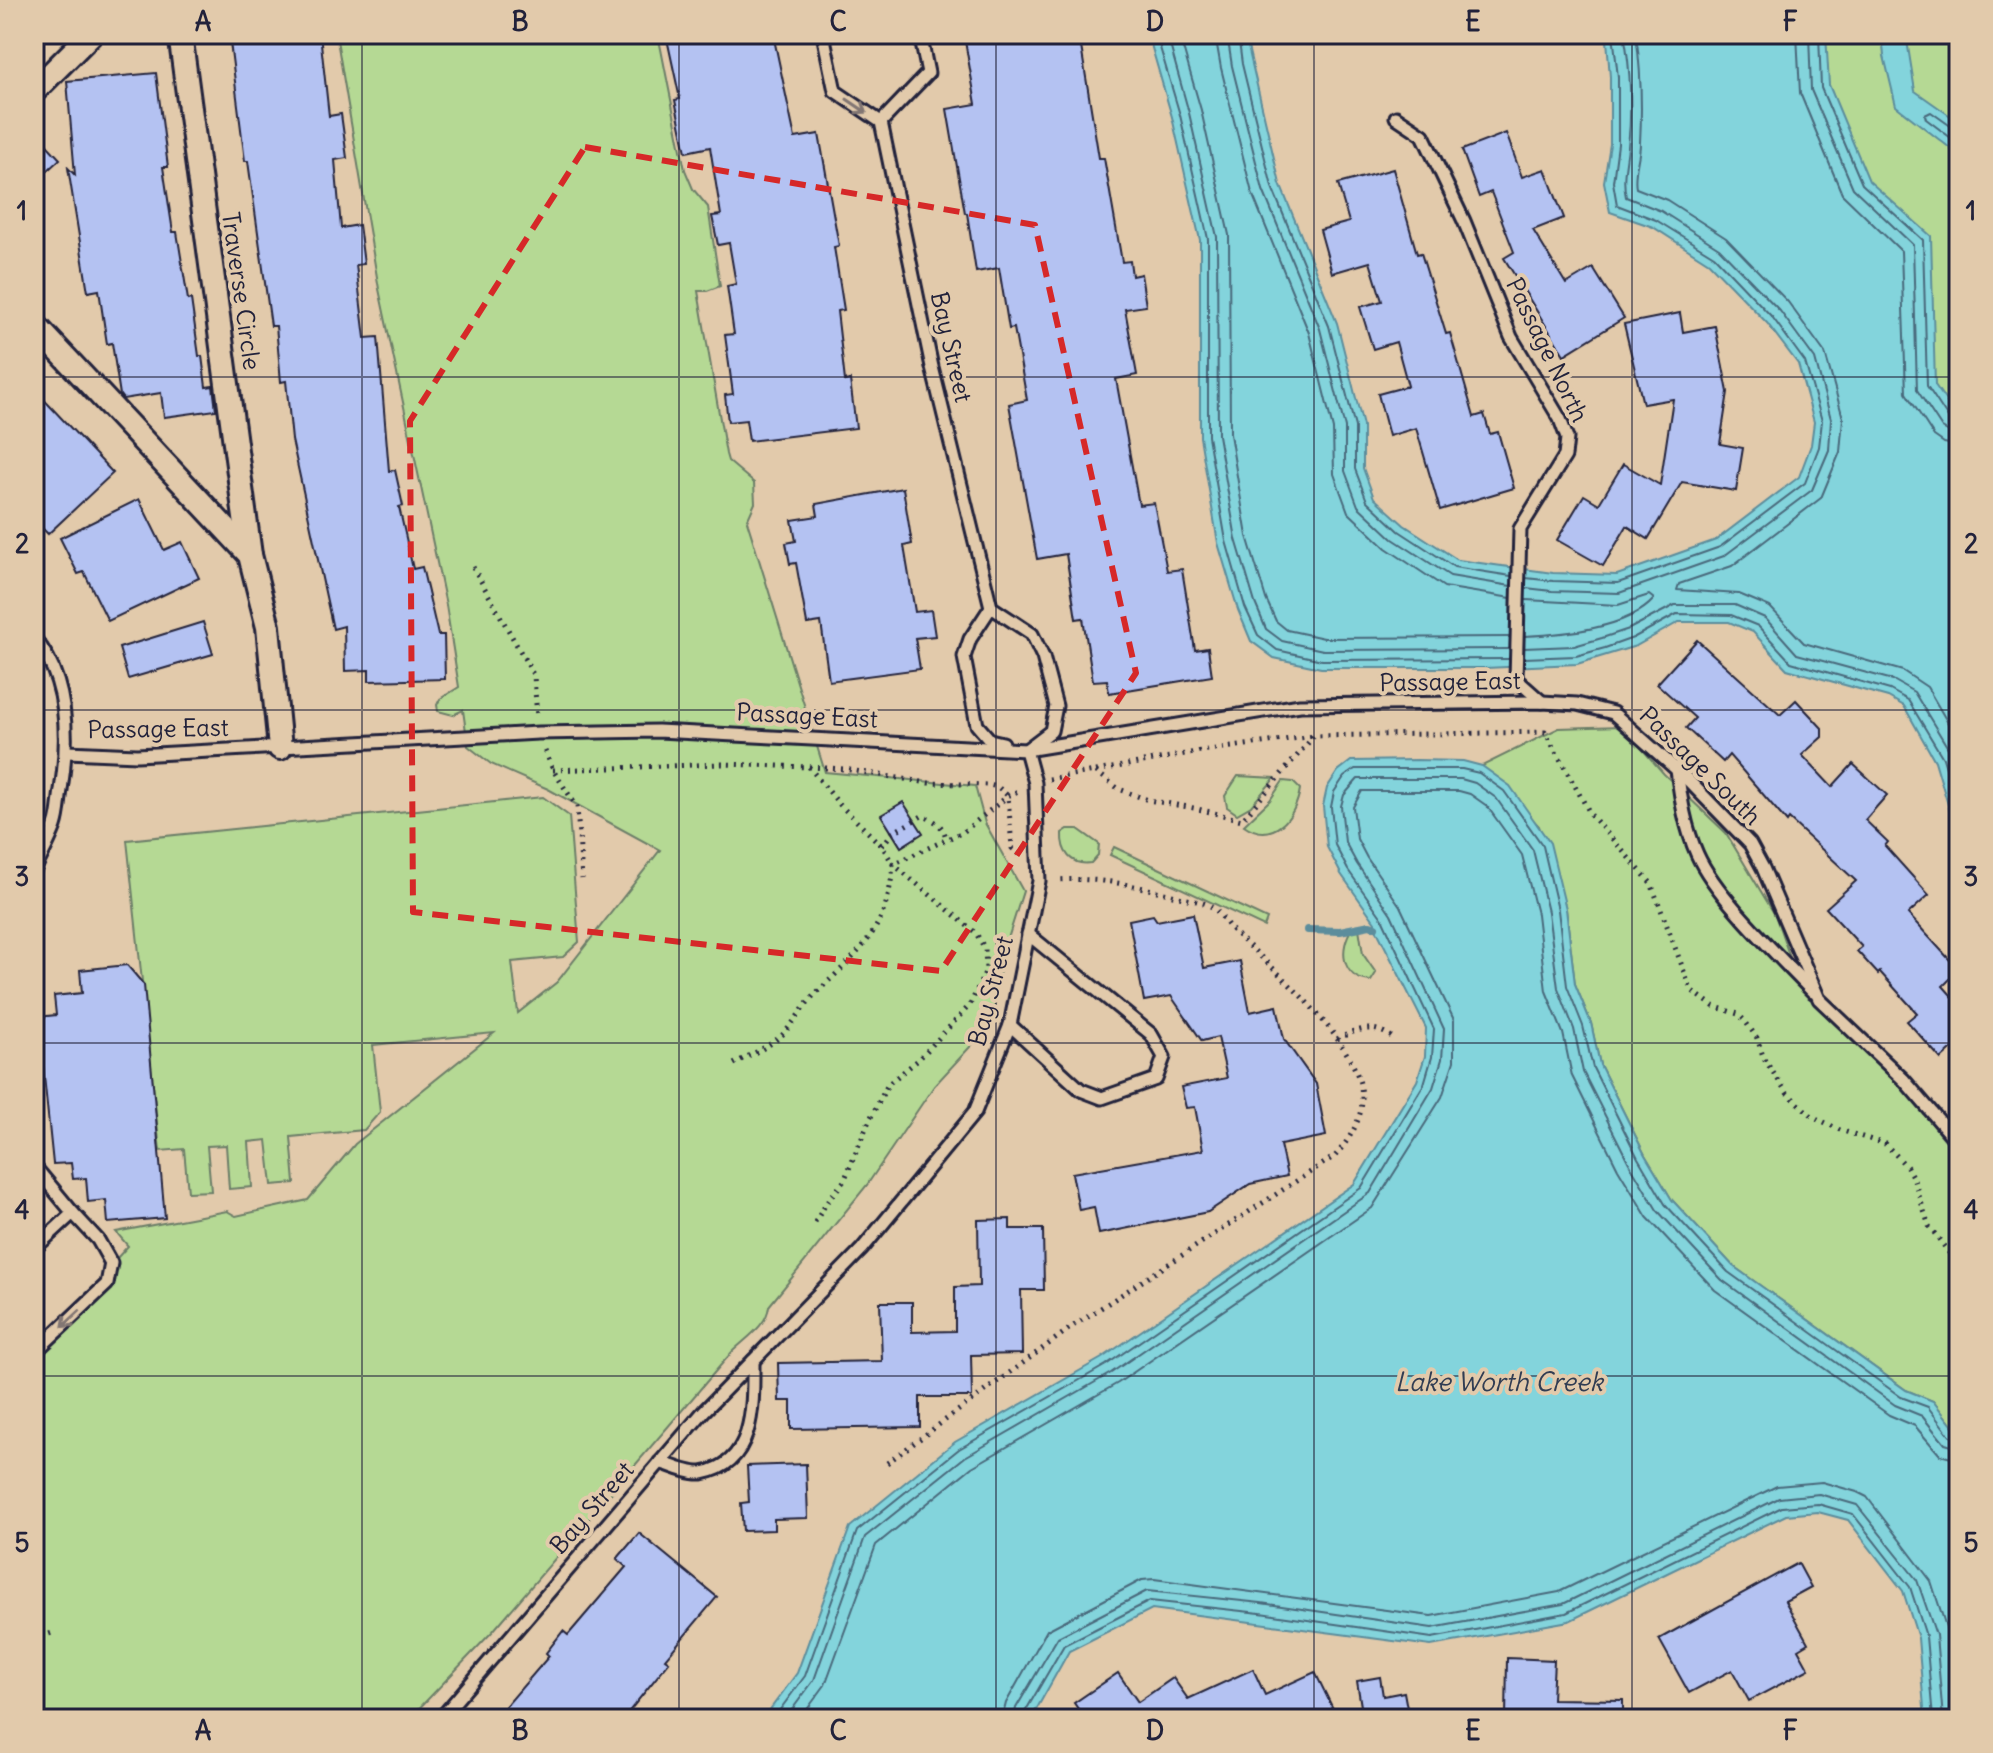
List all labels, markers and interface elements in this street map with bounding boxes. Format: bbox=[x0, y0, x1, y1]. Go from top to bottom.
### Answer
text: A bbox=[195, 5, 212, 38]
text: B bbox=[511, 5, 529, 38]
text: C bbox=[829, 5, 847, 38]
text: D bbox=[1146, 5, 1164, 38]
text: E bbox=[1465, 5, 1481, 38]
text: F bbox=[1783, 5, 1798, 38]
one-way arrow bbox=[846, 97, 868, 114]
text: 1 bbox=[17, 194, 27, 227]
text: 1 bbox=[1966, 194, 1976, 227]
street label: Traverse Circle bbox=[216, 210, 268, 372]
street label: Passage North bbox=[1500, 273, 1596, 427]
street label: Bay Street bbox=[925, 288, 979, 405]
text: 2 bbox=[15, 527, 29, 560]
text: 2 bbox=[1964, 527, 1978, 560]
street label: Passage East bbox=[1379, 665, 1521, 697]
street label: Passage East bbox=[736, 696, 878, 734]
street label: Passage South bbox=[1634, 700, 1768, 831]
street label: Passage East bbox=[87, 712, 229, 744]
text: 3 bbox=[15, 860, 29, 893]
text: 3 bbox=[1964, 860, 1978, 893]
street label: Bay Street bbox=[961, 932, 1019, 1049]
text: 4 bbox=[14, 1193, 30, 1226]
text: 4 bbox=[1963, 1193, 1979, 1226]
one-way arrow bbox=[61, 1309, 81, 1327]
water label: Lake Worth Creek bbox=[1395, 1365, 1605, 1398]
street label: Bay Street bbox=[543, 1455, 640, 1560]
text: 5 bbox=[15, 1526, 30, 1559]
text: 5 bbox=[1964, 1526, 1979, 1559]
text: A bbox=[195, 1714, 212, 1747]
text: B bbox=[511, 1714, 529, 1747]
text: C bbox=[829, 1714, 847, 1747]
text: D bbox=[1146, 1714, 1164, 1747]
text: E bbox=[1465, 1714, 1481, 1747]
text: F bbox=[1783, 1714, 1798, 1747]

